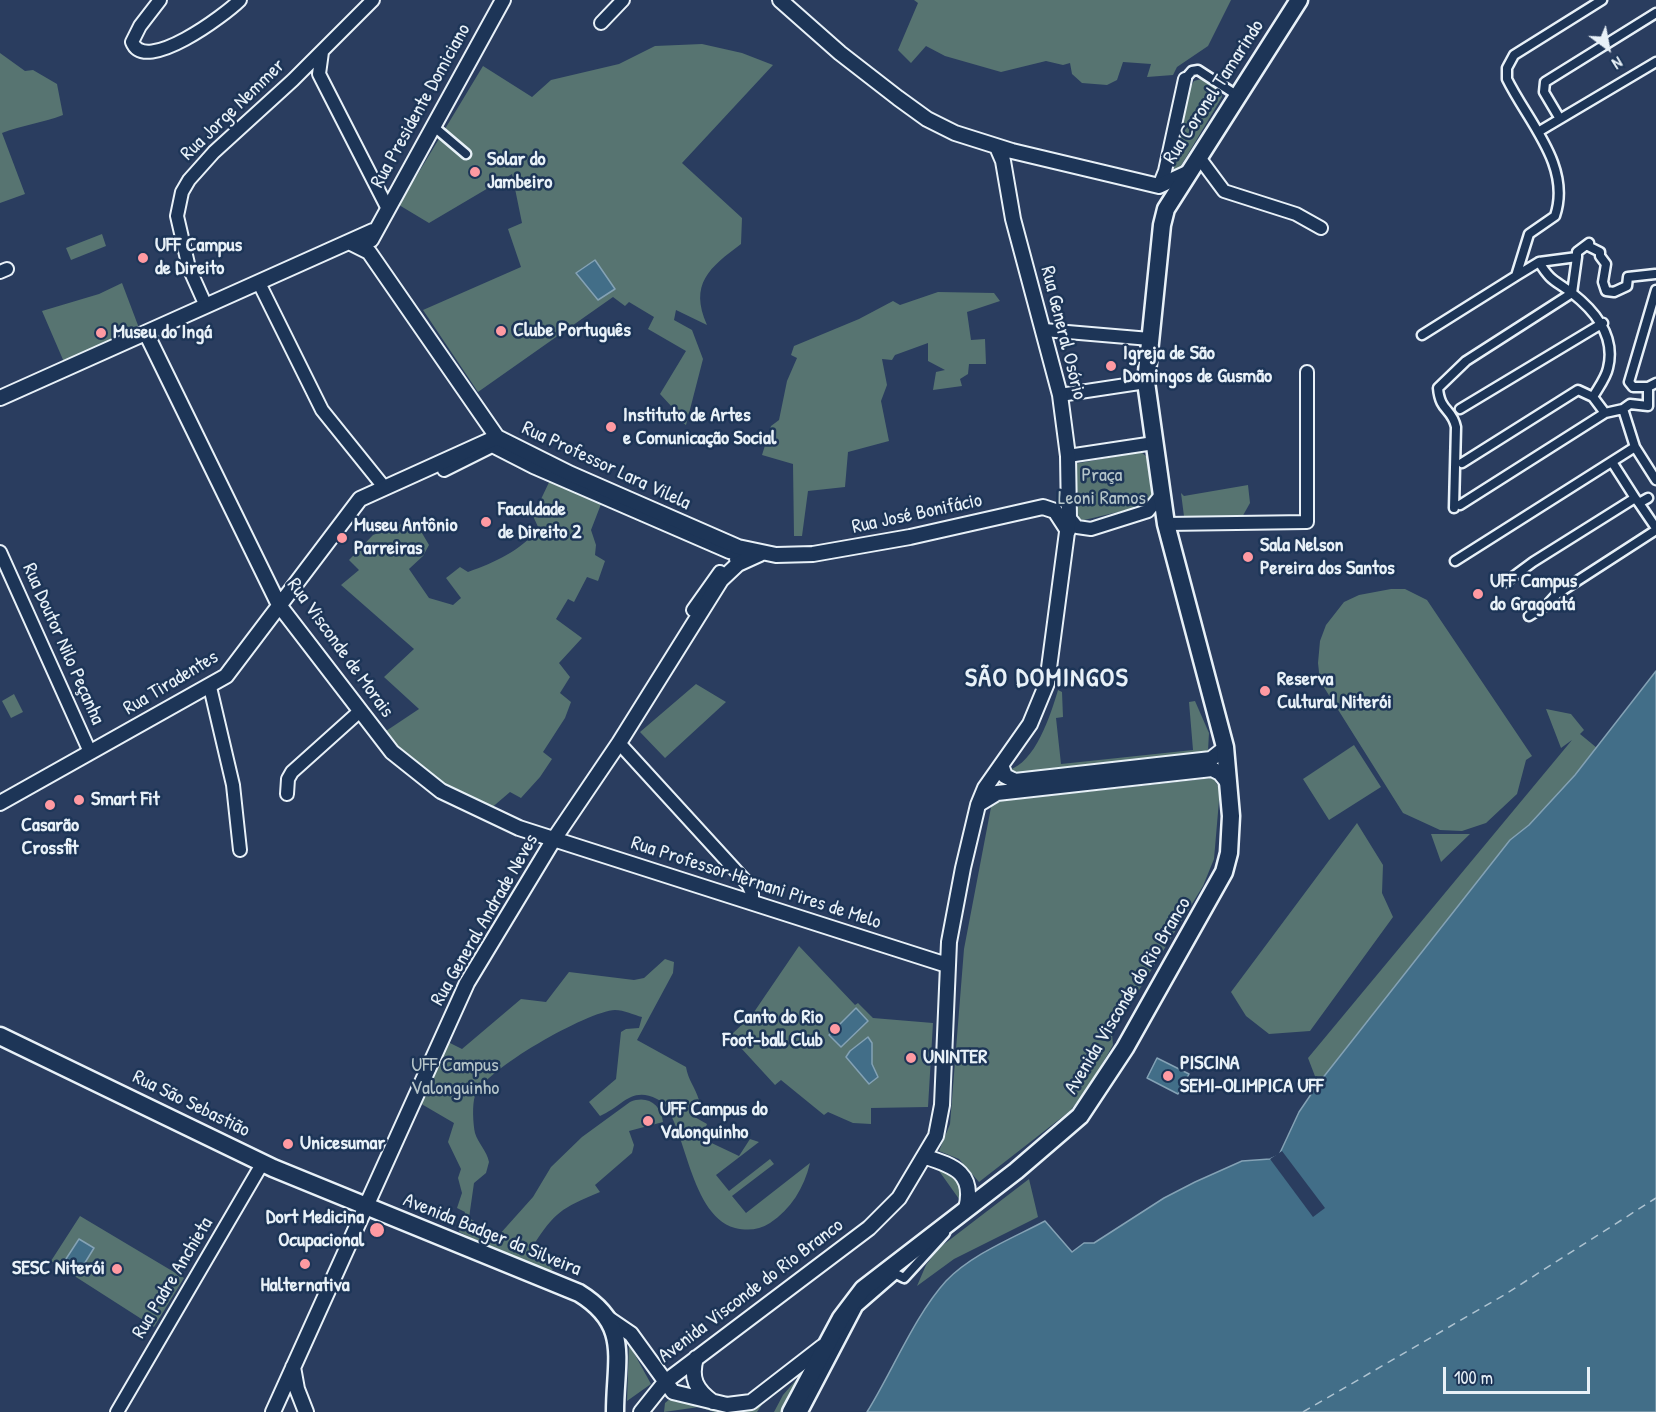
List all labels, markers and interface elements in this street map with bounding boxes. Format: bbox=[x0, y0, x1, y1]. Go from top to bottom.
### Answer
street label: Rua Coronel Tamarindo bbox=[1158, 15, 1270, 169]
north arrow bbox=[1578, 18, 1638, 78]
street label: Rua Presidente Domiciano bbox=[366, 20, 476, 192]
text: N bbox=[1608, 52, 1627, 75]
street label: Rua Jorge Nemmer bbox=[176, 54, 290, 166]
place label: Solar do Jambeiro bbox=[487, 148, 552, 195]
marker: Solar do Jambeiro bbox=[468, 165, 482, 179]
place label: UFF Campus de Direito bbox=[155, 234, 242, 281]
marker: UFF Campus de Direito bbox=[136, 251, 150, 265]
street label: Rua General Osório bbox=[1035, 264, 1091, 402]
place label: Clube Português bbox=[513, 319, 631, 343]
place label: Museu do Ingá bbox=[113, 321, 212, 345]
marker: Clube Português bbox=[494, 324, 508, 338]
marker: Museu do Ingá bbox=[94, 326, 108, 340]
place label: Igreja de São Domingos de Gusmão bbox=[1123, 342, 1272, 389]
marker: Igreja de São Domingos de Gusmão bbox=[1104, 359, 1118, 373]
place label: Instituto de Artes e Comunicação Social bbox=[623, 404, 776, 451]
street label: Rua Professor Lara Vilela bbox=[518, 416, 694, 516]
marker: Instituto de Artes e Comunicação Social bbox=[604, 420, 618, 434]
park label: Praça Leoni Ramos bbox=[1058, 464, 1146, 511]
street label: Rua José Bonifácio bbox=[850, 489, 984, 539]
place label: Faculdade de Direito 2 bbox=[498, 498, 581, 545]
place label: Museu Antônio Parreiras bbox=[354, 514, 457, 561]
marker: Faculdade de Direito 2 bbox=[479, 515, 493, 529]
marker: Museu Antônio Parreiras bbox=[335, 531, 349, 545]
place label: Sala Nelson Pereira dos Santos bbox=[1260, 534, 1395, 581]
marker: Sala Nelson Pereira dos Santos bbox=[1241, 550, 1255, 564]
street label: Rua Doutor Nilo Peçanha bbox=[17, 560, 109, 728]
place label: UFF Campus do Gragoatá bbox=[1490, 570, 1577, 617]
street label: Rua Visconde de Morais bbox=[281, 574, 399, 722]
marker: UFF Campus do Gragoatá bbox=[1471, 587, 1485, 601]
street label: Rua Tiradentes bbox=[119, 645, 223, 721]
district label: SÃO DOMINGOS bbox=[965, 663, 1129, 695]
place label: Reserva Cultural Niterói bbox=[1277, 668, 1392, 715]
marker: Reserva Cultural Niterói bbox=[1258, 684, 1272, 698]
place label: Smart Fit bbox=[91, 788, 160, 812]
marker: Smart Fit bbox=[72, 793, 86, 807]
marker: Casarão Crossfit bbox=[43, 798, 57, 812]
place label: Casarão Crossfit bbox=[21, 814, 79, 861]
street label: Rua General Andrade Neves bbox=[426, 830, 544, 1010]
street label: Rua Professor Hernani Pires de Melo bbox=[628, 831, 884, 935]
street label: Avenida Visconde do Rio Branco bbox=[1060, 893, 1196, 1099]
place label: Canto do Rio Foot-ball Club bbox=[723, 1006, 823, 1053]
marker: Canto do Rio Foot-ball Club bbox=[828, 1022, 842, 1036]
place label: UNINTER bbox=[923, 1046, 987, 1070]
marker: UNINTER bbox=[904, 1051, 918, 1065]
place label: PISCINA SEMI-OLIMPICA UFF bbox=[1180, 1052, 1323, 1099]
park label: UFF Campus Valonguinho bbox=[411, 1054, 499, 1101]
street label: Rua São Sebastião bbox=[128, 1065, 254, 1143]
marker: PISCINA SEMI-OLIMPICA UFF bbox=[1161, 1069, 1175, 1083]
place label: UFF Campus do Valonguinho bbox=[660, 1098, 768, 1145]
marker: UFF Campus do Valonguinho bbox=[641, 1114, 655, 1128]
place label: Unicesumar bbox=[300, 1132, 385, 1156]
marker: Unicesumar bbox=[281, 1137, 295, 1151]
street label: Avenida Badger da Silveira bbox=[400, 1188, 584, 1282]
place label: Dort Medicina Ocupacional bbox=[266, 1206, 364, 1253]
street label: Rua Padre Anchieta bbox=[127, 1213, 219, 1343]
street label: Avenida Visconde do Rio Branco bbox=[654, 1214, 848, 1368]
marker: Dort Medicina Ocupacional bbox=[368, 1221, 386, 1239]
place label: SESC Niterói bbox=[12, 1257, 105, 1281]
marker: Halternativa bbox=[298, 1257, 312, 1271]
marker: SESC Niterói bbox=[110, 1262, 124, 1276]
place label: Halternativa bbox=[260, 1274, 350, 1298]
scale bar bbox=[1446, 1355, 1593, 1393]
text: 100 m bbox=[1454, 1365, 1493, 1390]

